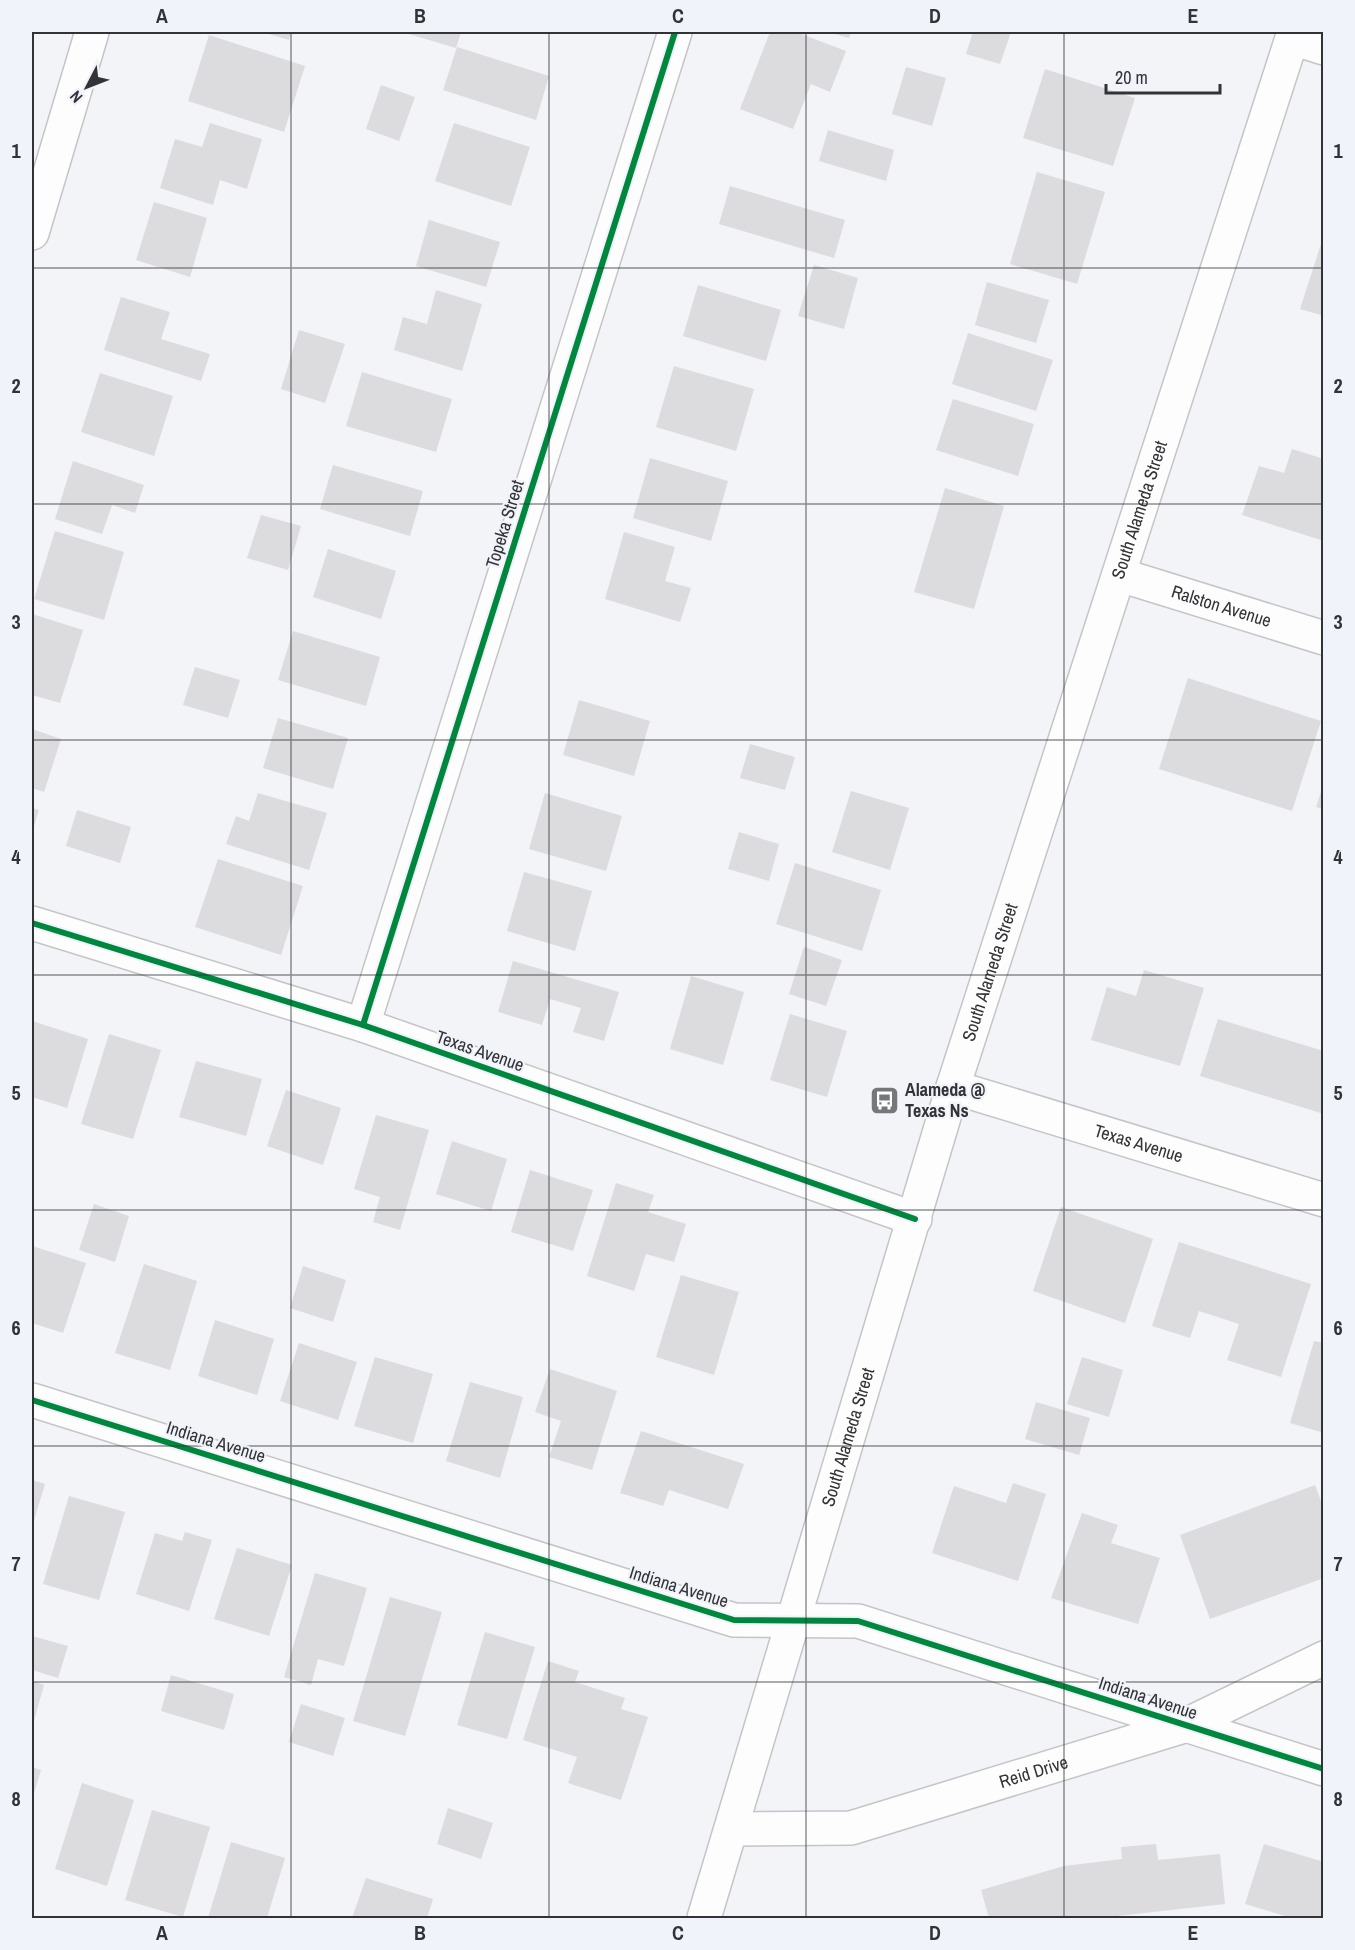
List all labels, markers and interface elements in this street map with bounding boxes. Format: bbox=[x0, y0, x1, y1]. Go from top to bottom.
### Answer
text: A bbox=[156, 2, 168, 29]
text: B bbox=[414, 2, 426, 29]
text: C bbox=[672, 2, 684, 29]
text: D bbox=[929, 2, 941, 29]
text: E bbox=[1188, 2, 1199, 29]
north arrow bbox=[57, 57, 117, 117]
scale bar bbox=[1106, 57, 1220, 95]
text: 20 m bbox=[1115, 65, 1148, 90]
text: N bbox=[65, 86, 87, 108]
text: 1 bbox=[11, 137, 21, 164]
text: 1 bbox=[1333, 137, 1343, 164]
text: 2 bbox=[11, 372, 21, 399]
text: 2 bbox=[1333, 372, 1343, 399]
street label: South Alameda Street bbox=[1105, 437, 1173, 582]
street label: Topeka Street bbox=[479, 477, 530, 571]
street label: Ralston Avenue bbox=[1168, 579, 1274, 633]
text: 3 bbox=[11, 608, 21, 635]
text: 3 bbox=[1333, 608, 1343, 635]
text: 4 bbox=[11, 843, 21, 870]
text: 4 bbox=[1333, 843, 1343, 870]
street label: South Alameda Street bbox=[956, 900, 1024, 1044]
street label: Texas Avenue bbox=[433, 1024, 528, 1077]
place label: Alameda @ Texas Ns bbox=[905, 1077, 985, 1123]
text: 5 bbox=[11, 1079, 21, 1106]
text: 5 bbox=[1333, 1079, 1343, 1106]
bus stop icon: Alameda @ Texas Ns bbox=[868, 1084, 900, 1116]
street label: Texas Avenue bbox=[1091, 1118, 1186, 1168]
text: 6 bbox=[11, 1314, 21, 1341]
text: 6 bbox=[1333, 1314, 1343, 1341]
street label: South Alameda Street bbox=[815, 1365, 880, 1509]
street label: Indiana Avenue bbox=[164, 1415, 269, 1468]
text: 7 bbox=[11, 1550, 21, 1577]
text: 7 bbox=[1333, 1550, 1343, 1577]
street label: Indiana Avenue bbox=[627, 1560, 732, 1613]
street label: Indiana Avenue bbox=[1096, 1670, 1201, 1725]
street label: Reid Drive bbox=[996, 1749, 1071, 1794]
text: 8 bbox=[11, 1785, 21, 1812]
text: 8 bbox=[1333, 1785, 1343, 1812]
text: A bbox=[156, 1919, 168, 1946]
text: B bbox=[414, 1919, 426, 1946]
text: C bbox=[672, 1919, 684, 1946]
text: D bbox=[929, 1919, 941, 1946]
text: E bbox=[1188, 1919, 1199, 1946]

